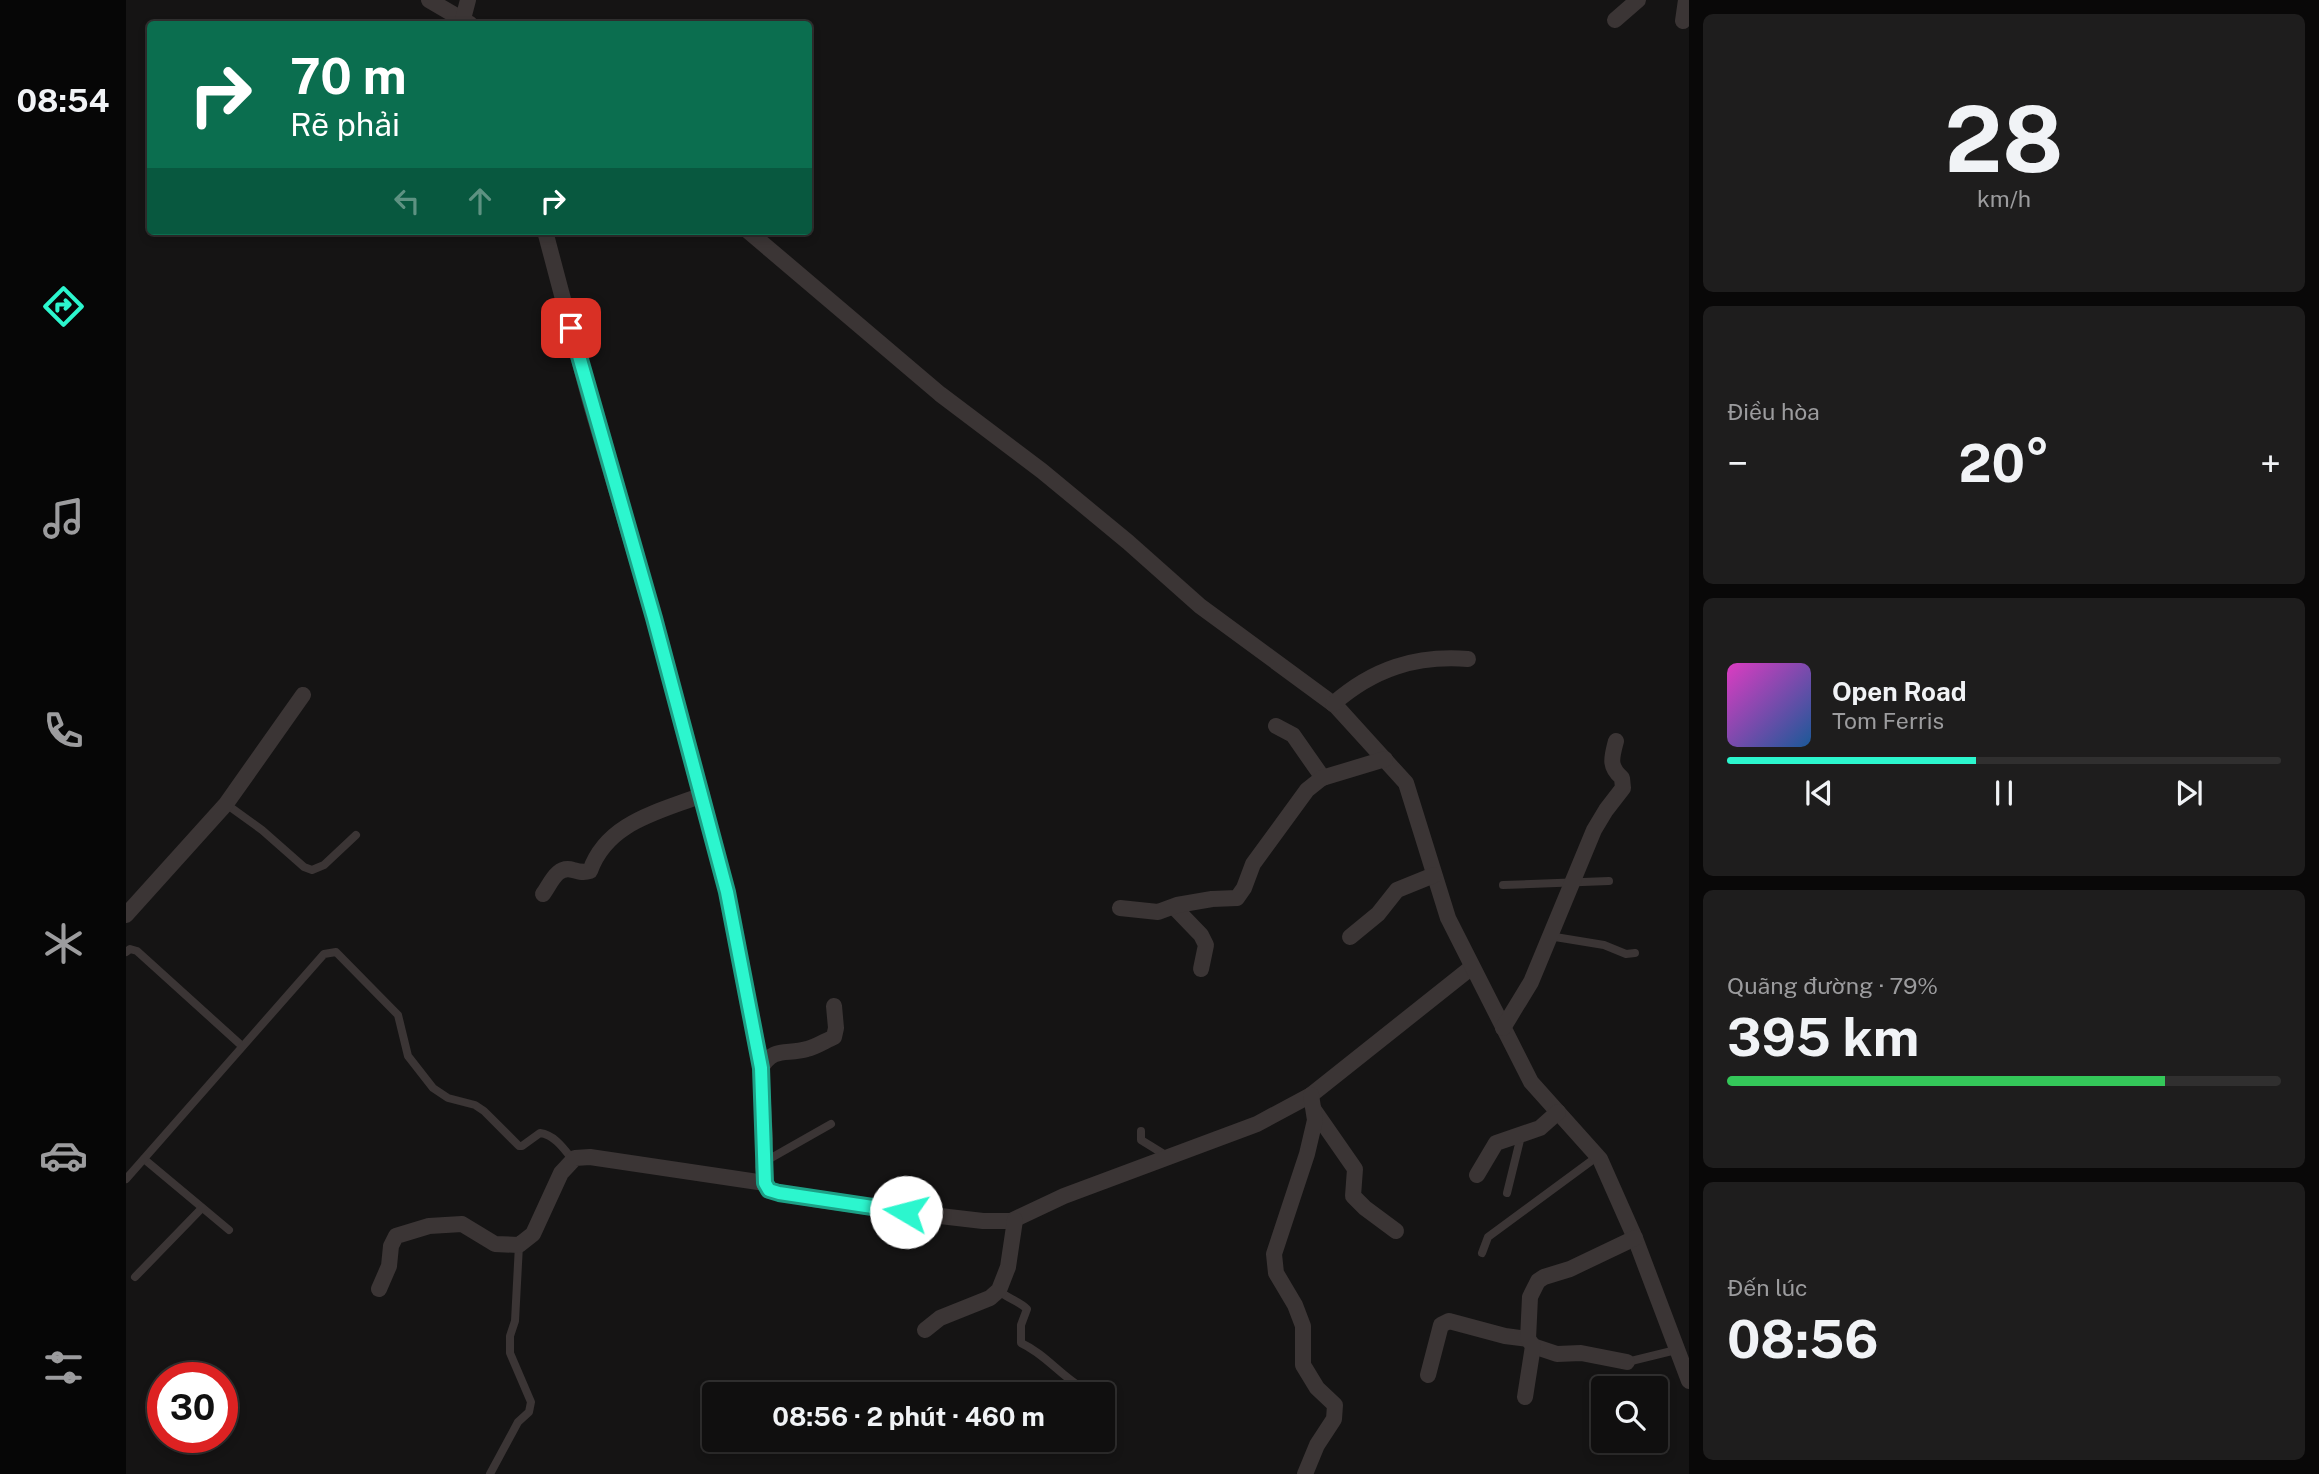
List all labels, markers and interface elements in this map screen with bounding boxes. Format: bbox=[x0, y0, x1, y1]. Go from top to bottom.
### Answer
text: 70 m bbox=[290, 47, 407, 105]
icon: right bbox=[175, 49, 266, 140]
text: 08:54 bbox=[16, 82, 110, 119]
text: 28 bbox=[1945, 86, 2063, 192]
text: Rẽ phải bbox=[290, 106, 400, 143]
icon: left bbox=[388, 182, 426, 220]
icon: ahead bbox=[461, 182, 499, 220]
icon: right bbox=[534, 182, 572, 220]
text: km/h bbox=[1977, 185, 2031, 212]
icon: directions bbox=[39, 282, 88, 331]
pin bbox=[541, 298, 601, 358]
icon: arrive bbox=[552, 309, 590, 347]
text: Điều hòa bbox=[1727, 398, 1820, 425]
text: 20° bbox=[1958, 433, 2050, 494]
text: − bbox=[1727, 441, 1748, 486]
text: + bbox=[2260, 441, 2281, 486]
icon: music bbox=[39, 494, 88, 543]
text: Open Road bbox=[1832, 676, 1967, 707]
icon: phone bbox=[39, 706, 88, 755]
text: Tom Ferris bbox=[1832, 707, 1944, 734]
icon: previous bbox=[1800, 774, 1838, 812]
icon: pause bbox=[1985, 774, 2023, 812]
icon: next bbox=[2170, 774, 2208, 812]
icon: climate bbox=[39, 919, 88, 968]
text: Quãng đường · 79% bbox=[1727, 972, 1938, 999]
text: 395 km bbox=[1727, 1007, 1919, 1068]
icon: car bbox=[39, 1131, 88, 1180]
position arrow bbox=[869, 1175, 943, 1249]
text: Đến lúc bbox=[1727, 1274, 1808, 1301]
text: 08:56 bbox=[1727, 1309, 1879, 1370]
icon: filters bbox=[39, 1343, 88, 1392]
speed limit sign: 30 bbox=[147, 1362, 238, 1453]
map controls bbox=[1591, 1376, 1668, 1453]
button: search bbox=[1591, 1376, 1668, 1453]
text: 08:56 · 2 phút · 460 m bbox=[772, 1401, 1045, 1432]

